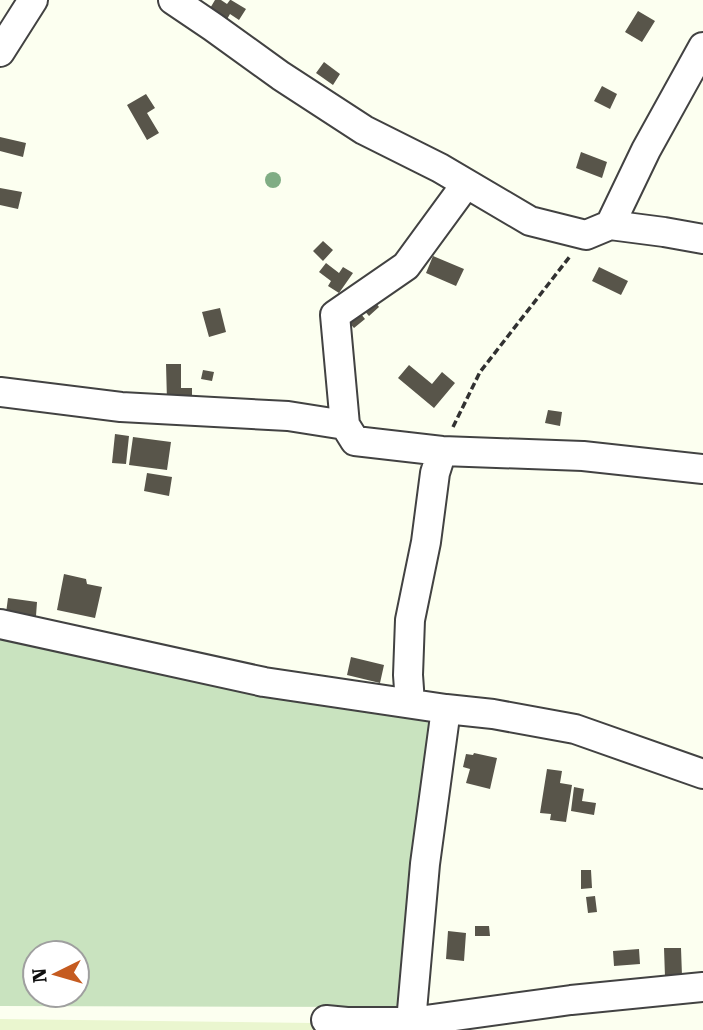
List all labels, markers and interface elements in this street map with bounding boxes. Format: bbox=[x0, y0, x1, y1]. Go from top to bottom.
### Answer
north arrow bbox=[21, 939, 91, 1009]
text: N bbox=[27, 967, 52, 984]

